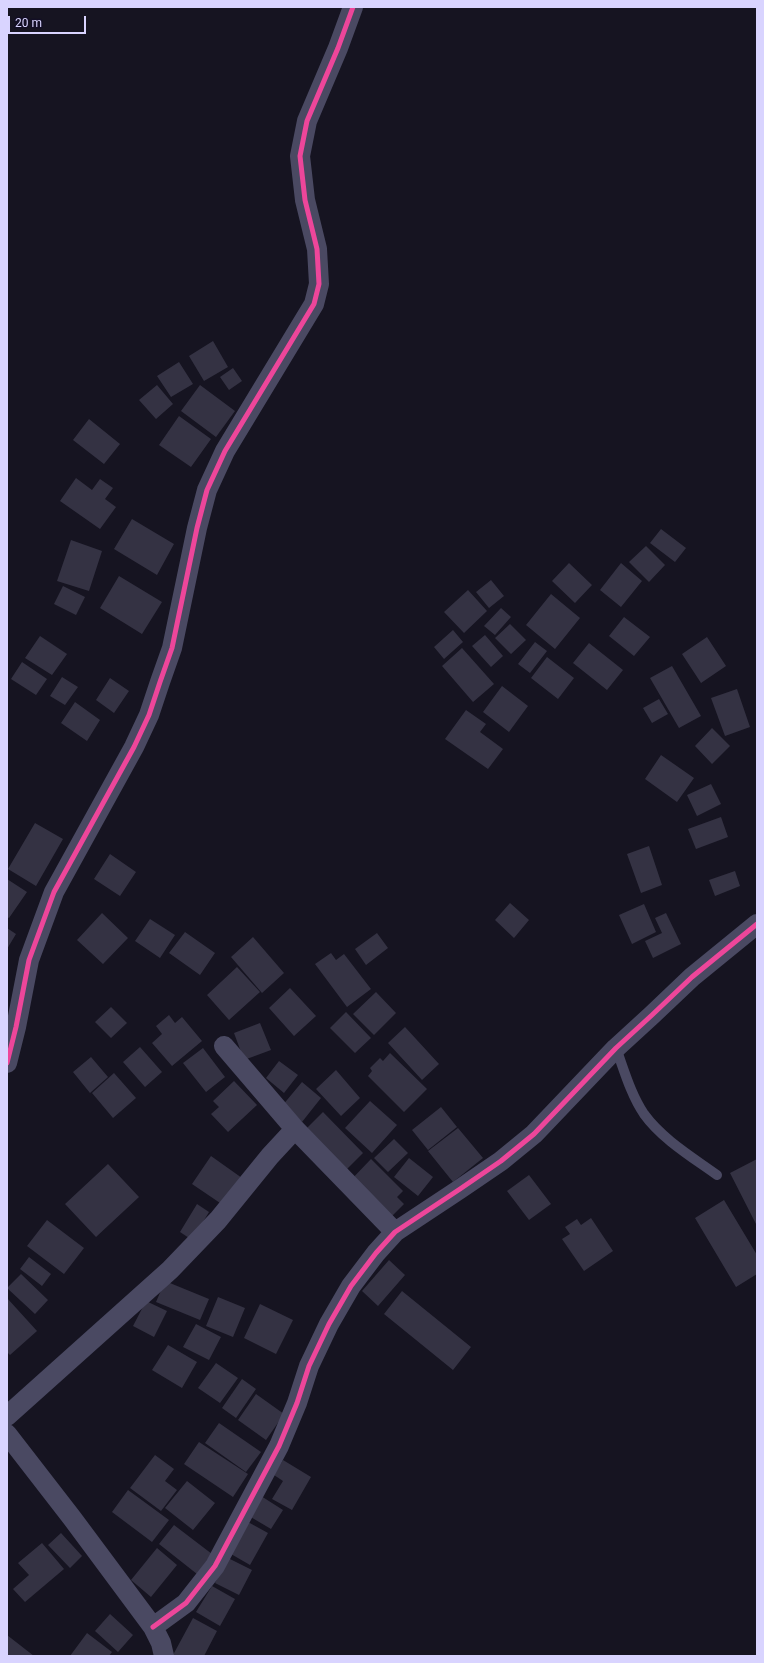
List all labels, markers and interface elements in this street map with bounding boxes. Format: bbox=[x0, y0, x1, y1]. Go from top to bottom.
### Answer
scale bar bbox=[10, 8, 88, 34]
text: 20 m bbox=[15, 16, 42, 30]

